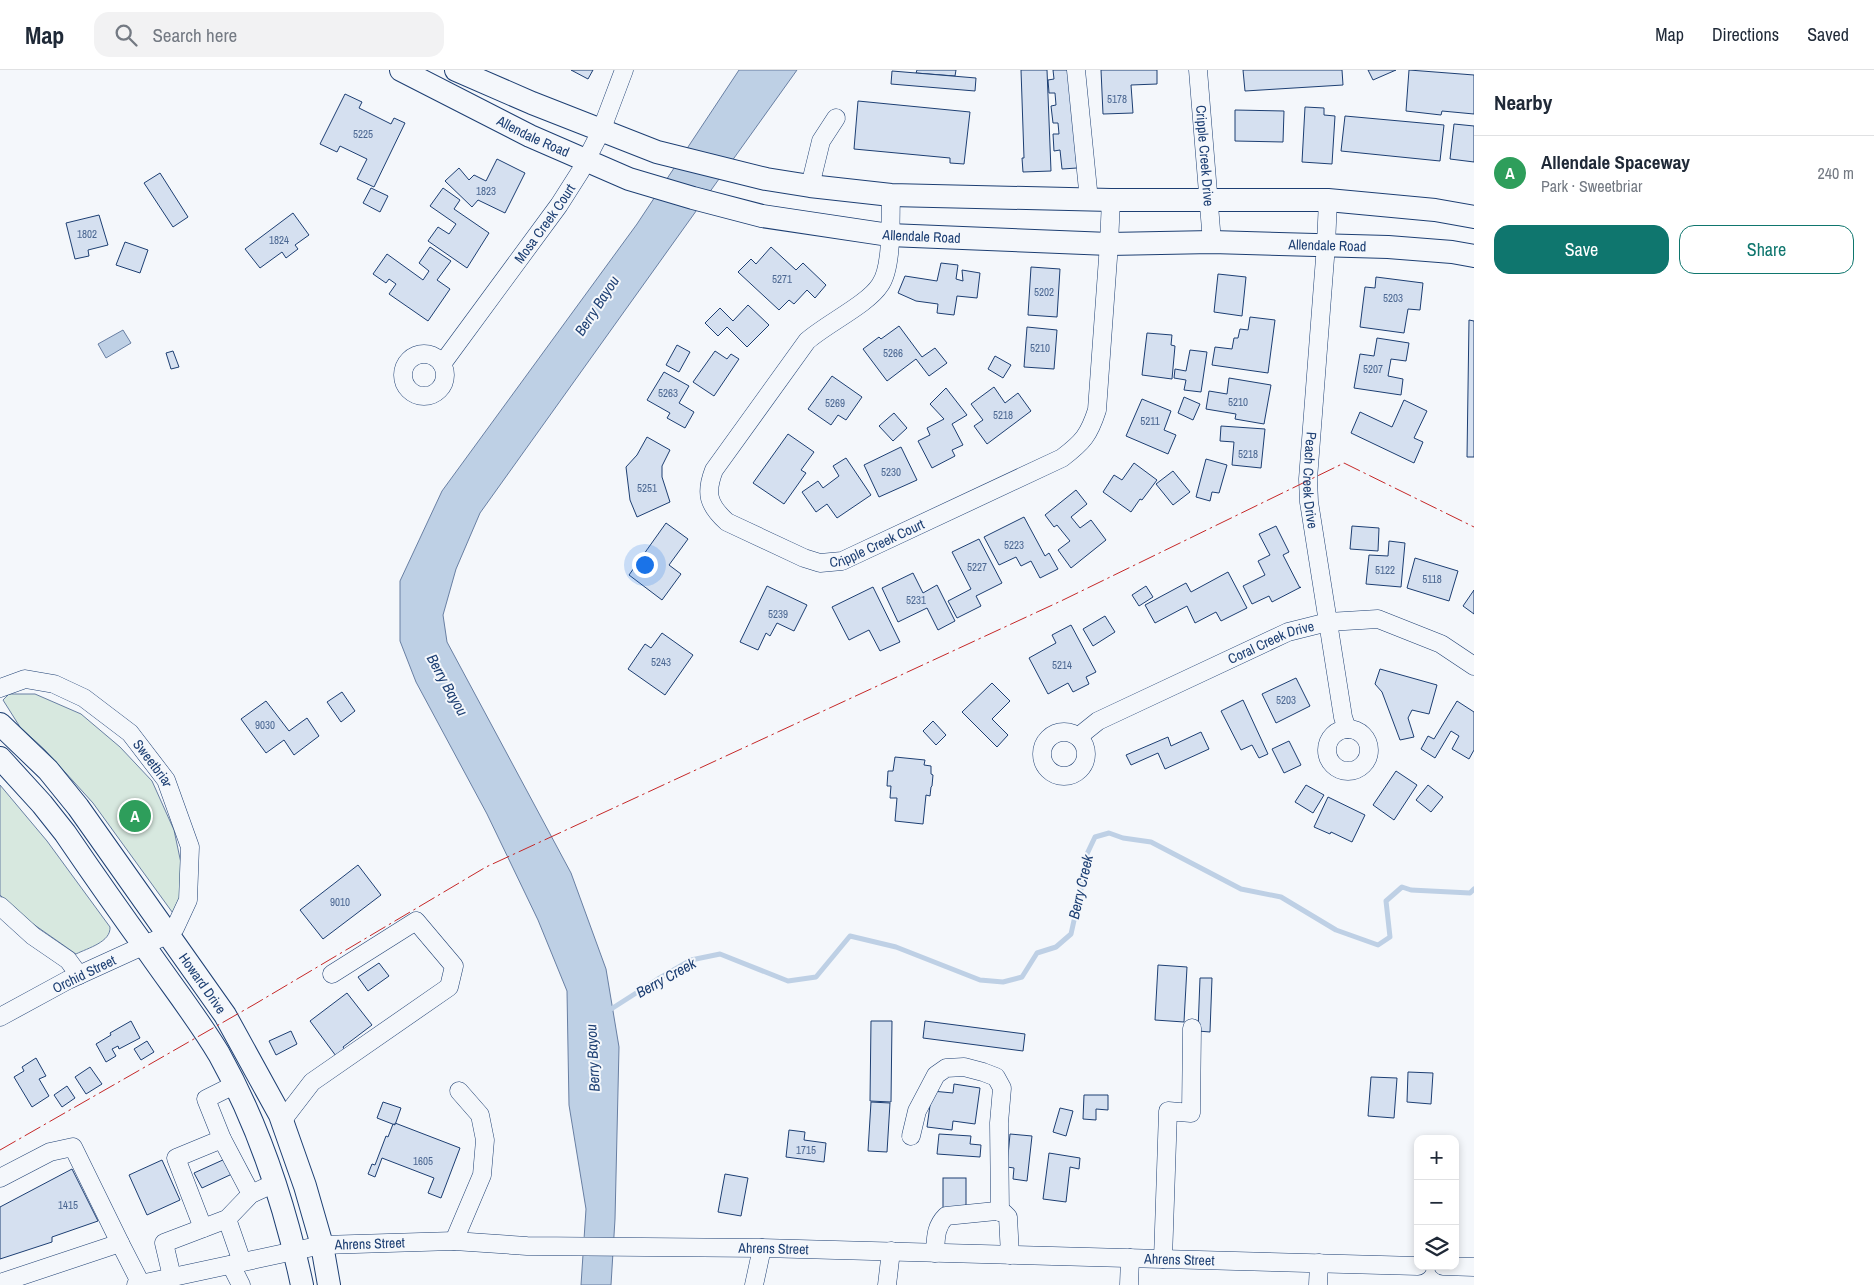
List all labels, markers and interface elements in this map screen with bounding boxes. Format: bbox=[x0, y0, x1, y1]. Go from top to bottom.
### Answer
search box bbox=[94, 12, 444, 57]
text: Map bbox=[25, 19, 64, 51]
icon: search bbox=[112, 21, 140, 49]
text: Search here bbox=[152, 22, 237, 48]
text: Map bbox=[1655, 22, 1684, 47]
text: Directions bbox=[1712, 22, 1779, 47]
text: Saved bbox=[1807, 22, 1849, 47]
text: Nearby bbox=[1494, 88, 1552, 117]
house number: 5178 bbox=[1107, 92, 1127, 106]
street label: Cripple Creek Drive bbox=[1192, 104, 1218, 207]
street label: Allendale Road bbox=[493, 111, 572, 161]
house number: 5225 bbox=[353, 127, 373, 141]
text: Allendale Spaceway bbox=[1541, 149, 1690, 175]
text: A bbox=[1505, 162, 1515, 184]
text: 240 m bbox=[1818, 162, 1854, 184]
text: Park · Sweetbriar bbox=[1541, 175, 1642, 197]
street label: Mosa Creek Court bbox=[510, 181, 579, 267]
house number: 1823 bbox=[476, 184, 496, 198]
street label: Allendale Road bbox=[880, 225, 961, 247]
button: Save bbox=[1494, 225, 1669, 274]
button: Share bbox=[1679, 225, 1854, 274]
house number: 1802 bbox=[77, 227, 97, 241]
house number: 1824 bbox=[269, 233, 289, 247]
street label: Allendale Road bbox=[1287, 235, 1367, 255]
water label: Berry Bayou bbox=[569, 271, 624, 340]
house number: 5271 bbox=[772, 272, 792, 286]
house number: 5202 bbox=[1034, 285, 1054, 299]
house number: 5203 bbox=[1383, 291, 1403, 305]
house number: 5210 bbox=[1030, 341, 1050, 355]
house number: 5266 bbox=[883, 346, 903, 360]
house number: 5207 bbox=[1363, 362, 1383, 376]
house number: 5263 bbox=[658, 386, 678, 400]
house number: 5210 bbox=[1228, 395, 1248, 409]
house number: 5269 bbox=[825, 396, 845, 410]
house number: 5218 bbox=[993, 408, 1013, 422]
house number: 5211 bbox=[1140, 414, 1160, 428]
street label: Peach Creek Drive bbox=[1299, 431, 1322, 530]
house number: 5218 bbox=[1238, 447, 1258, 461]
house number: 5230 bbox=[881, 465, 901, 479]
house number: 5251 bbox=[637, 481, 657, 495]
street label: Cripple Creek Court bbox=[829, 515, 927, 571]
house number: 5223 bbox=[1004, 538, 1024, 552]
your location bbox=[632, 552, 658, 578]
house number: 5227 bbox=[967, 560, 987, 574]
house number: 5122 bbox=[1375, 563, 1395, 577]
house number: 5118 bbox=[1422, 572, 1442, 586]
house number: 5231 bbox=[906, 593, 926, 607]
house number: 5239 bbox=[768, 607, 788, 621]
street label: Coral Creek Drive bbox=[1225, 617, 1316, 668]
water label: Berry Bayou bbox=[422, 650, 473, 720]
house number: 5243 bbox=[651, 655, 671, 669]
house number: 5214 bbox=[1052, 658, 1072, 672]
house number: 5203 bbox=[1276, 693, 1296, 707]
house number: 9030 bbox=[255, 718, 275, 732]
street label: Sweetbriar bbox=[129, 736, 177, 789]
pin: A bbox=[119, 797, 151, 835]
water label: Berry Creek bbox=[1063, 852, 1098, 921]
house number: 9010 bbox=[330, 895, 350, 909]
street label: Howard Drive bbox=[175, 949, 230, 1017]
street label: Orchid Street bbox=[49, 951, 119, 997]
water label: Berry Creek bbox=[632, 952, 700, 1003]
water label: Berry Bayou bbox=[580, 1024, 605, 1092]
map controls bbox=[1414, 1135, 1459, 1270]
button: + bbox=[1414, 1135, 1459, 1180]
house number: 1715 bbox=[796, 1143, 816, 1157]
house number: 1605 bbox=[413, 1154, 433, 1168]
button: − bbox=[1414, 1180, 1459, 1225]
house number: 1415 bbox=[58, 1198, 78, 1212]
button: layers bbox=[1414, 1225, 1459, 1270]
street label: Ahrens Street bbox=[333, 1233, 405, 1254]
street label: Ahrens Street bbox=[737, 1239, 809, 1258]
street label: Ahrens Street bbox=[1143, 1249, 1215, 1269]

